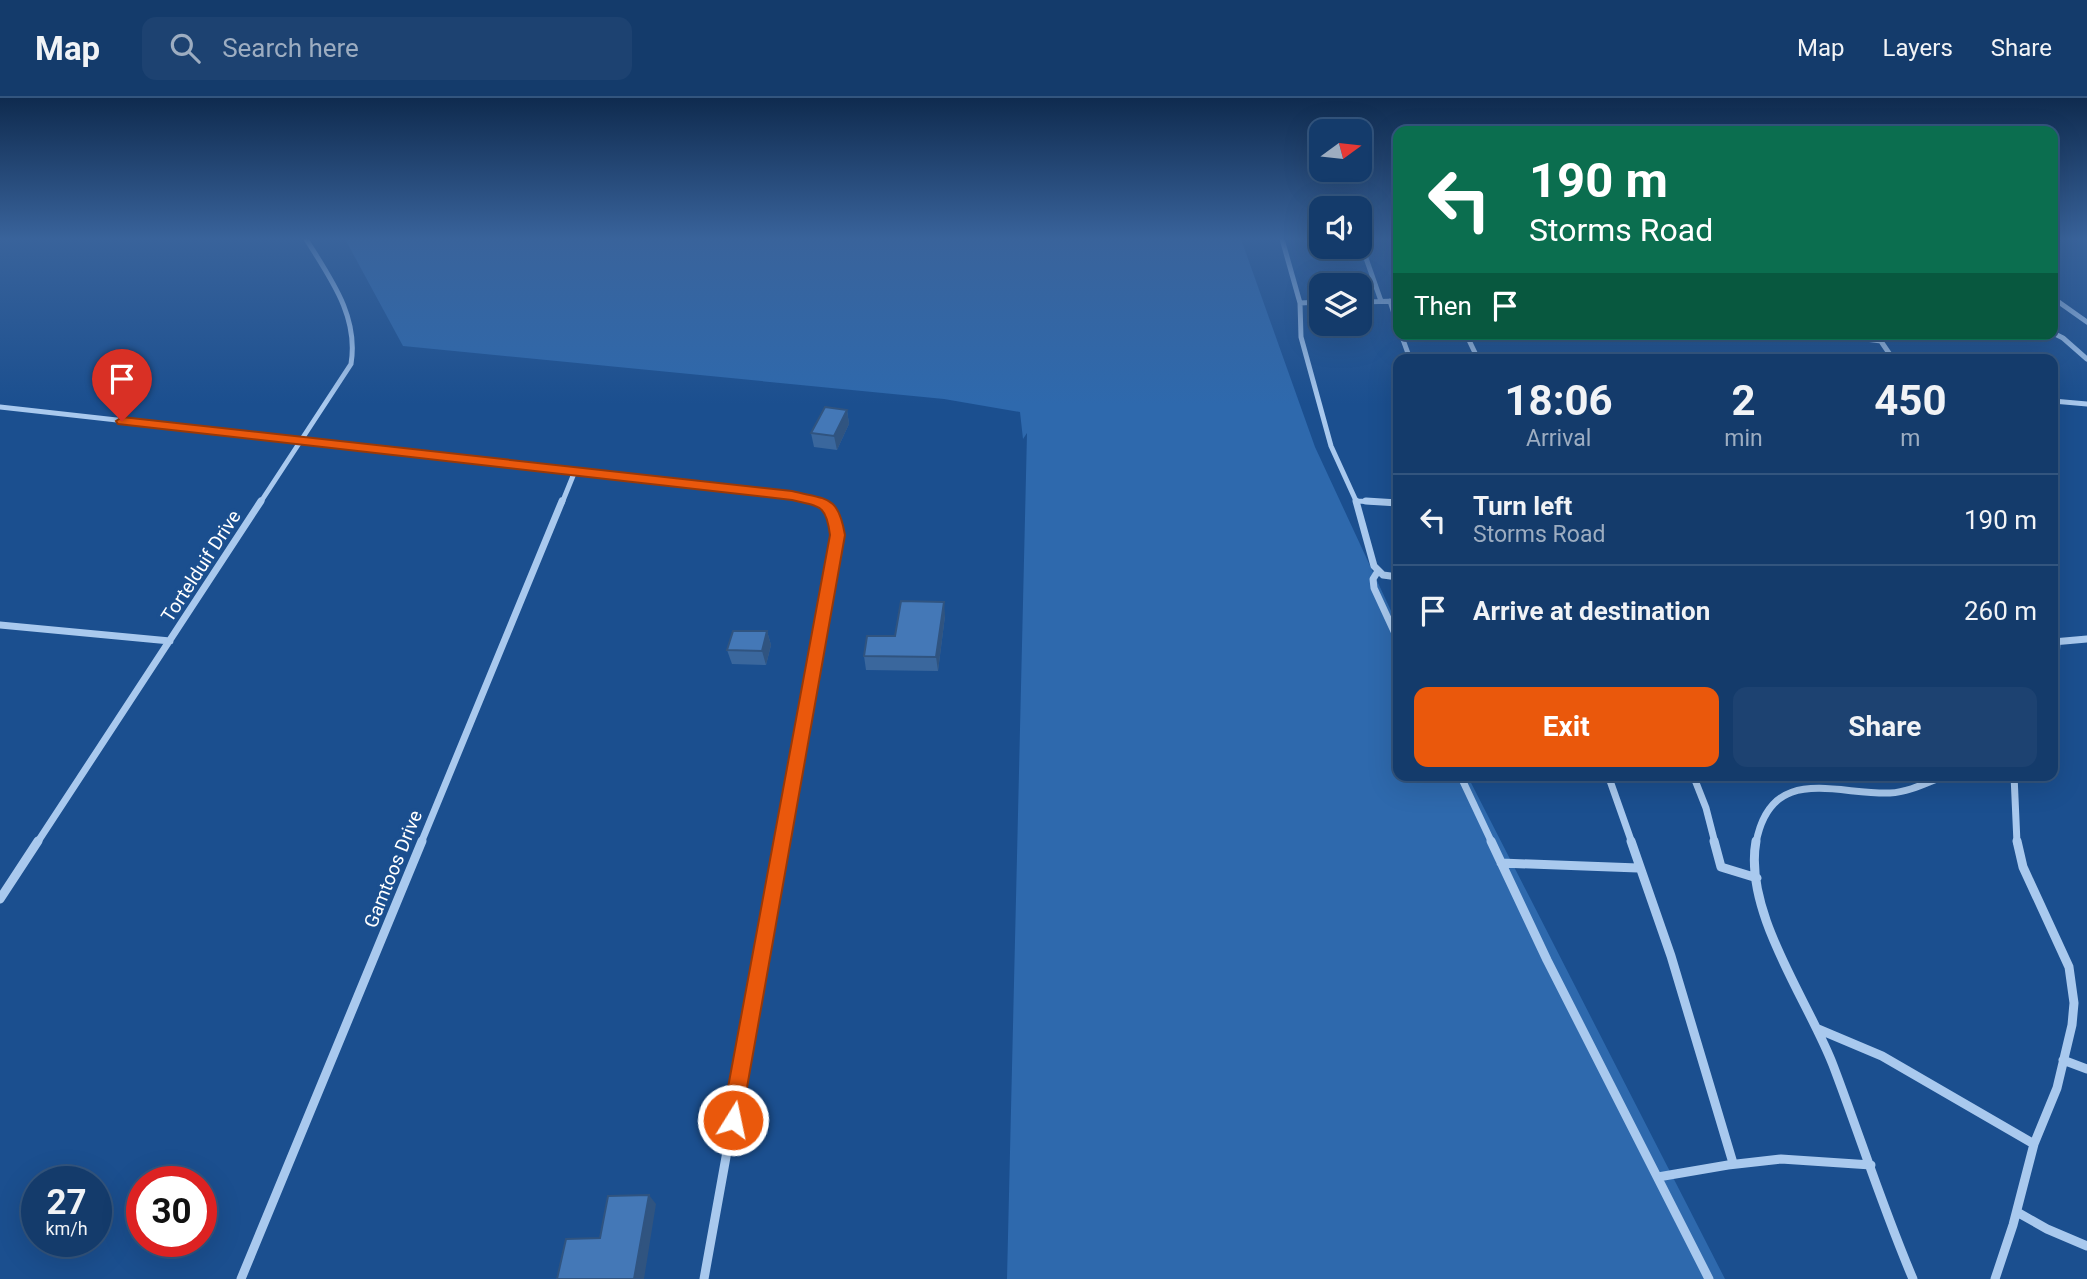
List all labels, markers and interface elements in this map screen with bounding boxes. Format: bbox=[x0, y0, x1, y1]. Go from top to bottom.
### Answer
search box bbox=[142, 17, 632, 80]
text: Map bbox=[35, 29, 100, 68]
icon: search bbox=[166, 29, 204, 67]
text: Search here bbox=[222, 33, 359, 63]
text: Map bbox=[1797, 34, 1845, 62]
text: Layers bbox=[1883, 34, 1953, 62]
text: Share bbox=[1991, 34, 2052, 62]
north arrow bbox=[1309, 119, 1372, 182]
map controls bbox=[1309, 119, 1372, 336]
text: 190 m bbox=[1529, 152, 1668, 209]
icon: left bbox=[1414, 154, 1505, 245]
button: sound bbox=[1309, 196, 1372, 259]
text: Storms Road bbox=[1529, 211, 1713, 249]
button: layers bbox=[1309, 273, 1372, 336]
icon: arrive bbox=[1486, 287, 1524, 325]
text: Then bbox=[1414, 291, 1472, 321]
pin bbox=[92, 349, 152, 421]
icon: arrive bbox=[103, 360, 141, 398]
text: 18:06 bbox=[1505, 376, 1613, 425]
text: 2 bbox=[1731, 376, 1756, 425]
text: 450 bbox=[1874, 376, 1947, 425]
text: Arrival bbox=[1526, 425, 1591, 452]
text: min bbox=[1724, 425, 1763, 452]
text: m bbox=[1900, 425, 1920, 452]
text: Turn left bbox=[1473, 491, 1572, 521]
icon: left bbox=[1414, 501, 1452, 539]
text: 190 m bbox=[1964, 505, 2037, 535]
street label: Tortelduif Drive bbox=[156, 506, 246, 626]
text: Storms Road bbox=[1473, 521, 1605, 548]
icon: arrive bbox=[1414, 592, 1452, 630]
text: Arrive at destination bbox=[1473, 596, 1710, 626]
text: 260 m bbox=[1964, 596, 2037, 626]
button: Exit bbox=[1414, 687, 1719, 767]
button: Share bbox=[1733, 687, 2037, 767]
street label: Gamtoos Drive bbox=[359, 807, 427, 931]
position arrow bbox=[696, 1083, 770, 1157]
speed limit sign: 30 bbox=[126, 1166, 217, 1257]
text: 27 bbox=[46, 1182, 87, 1223]
text: km/h bbox=[45, 1218, 88, 1239]

